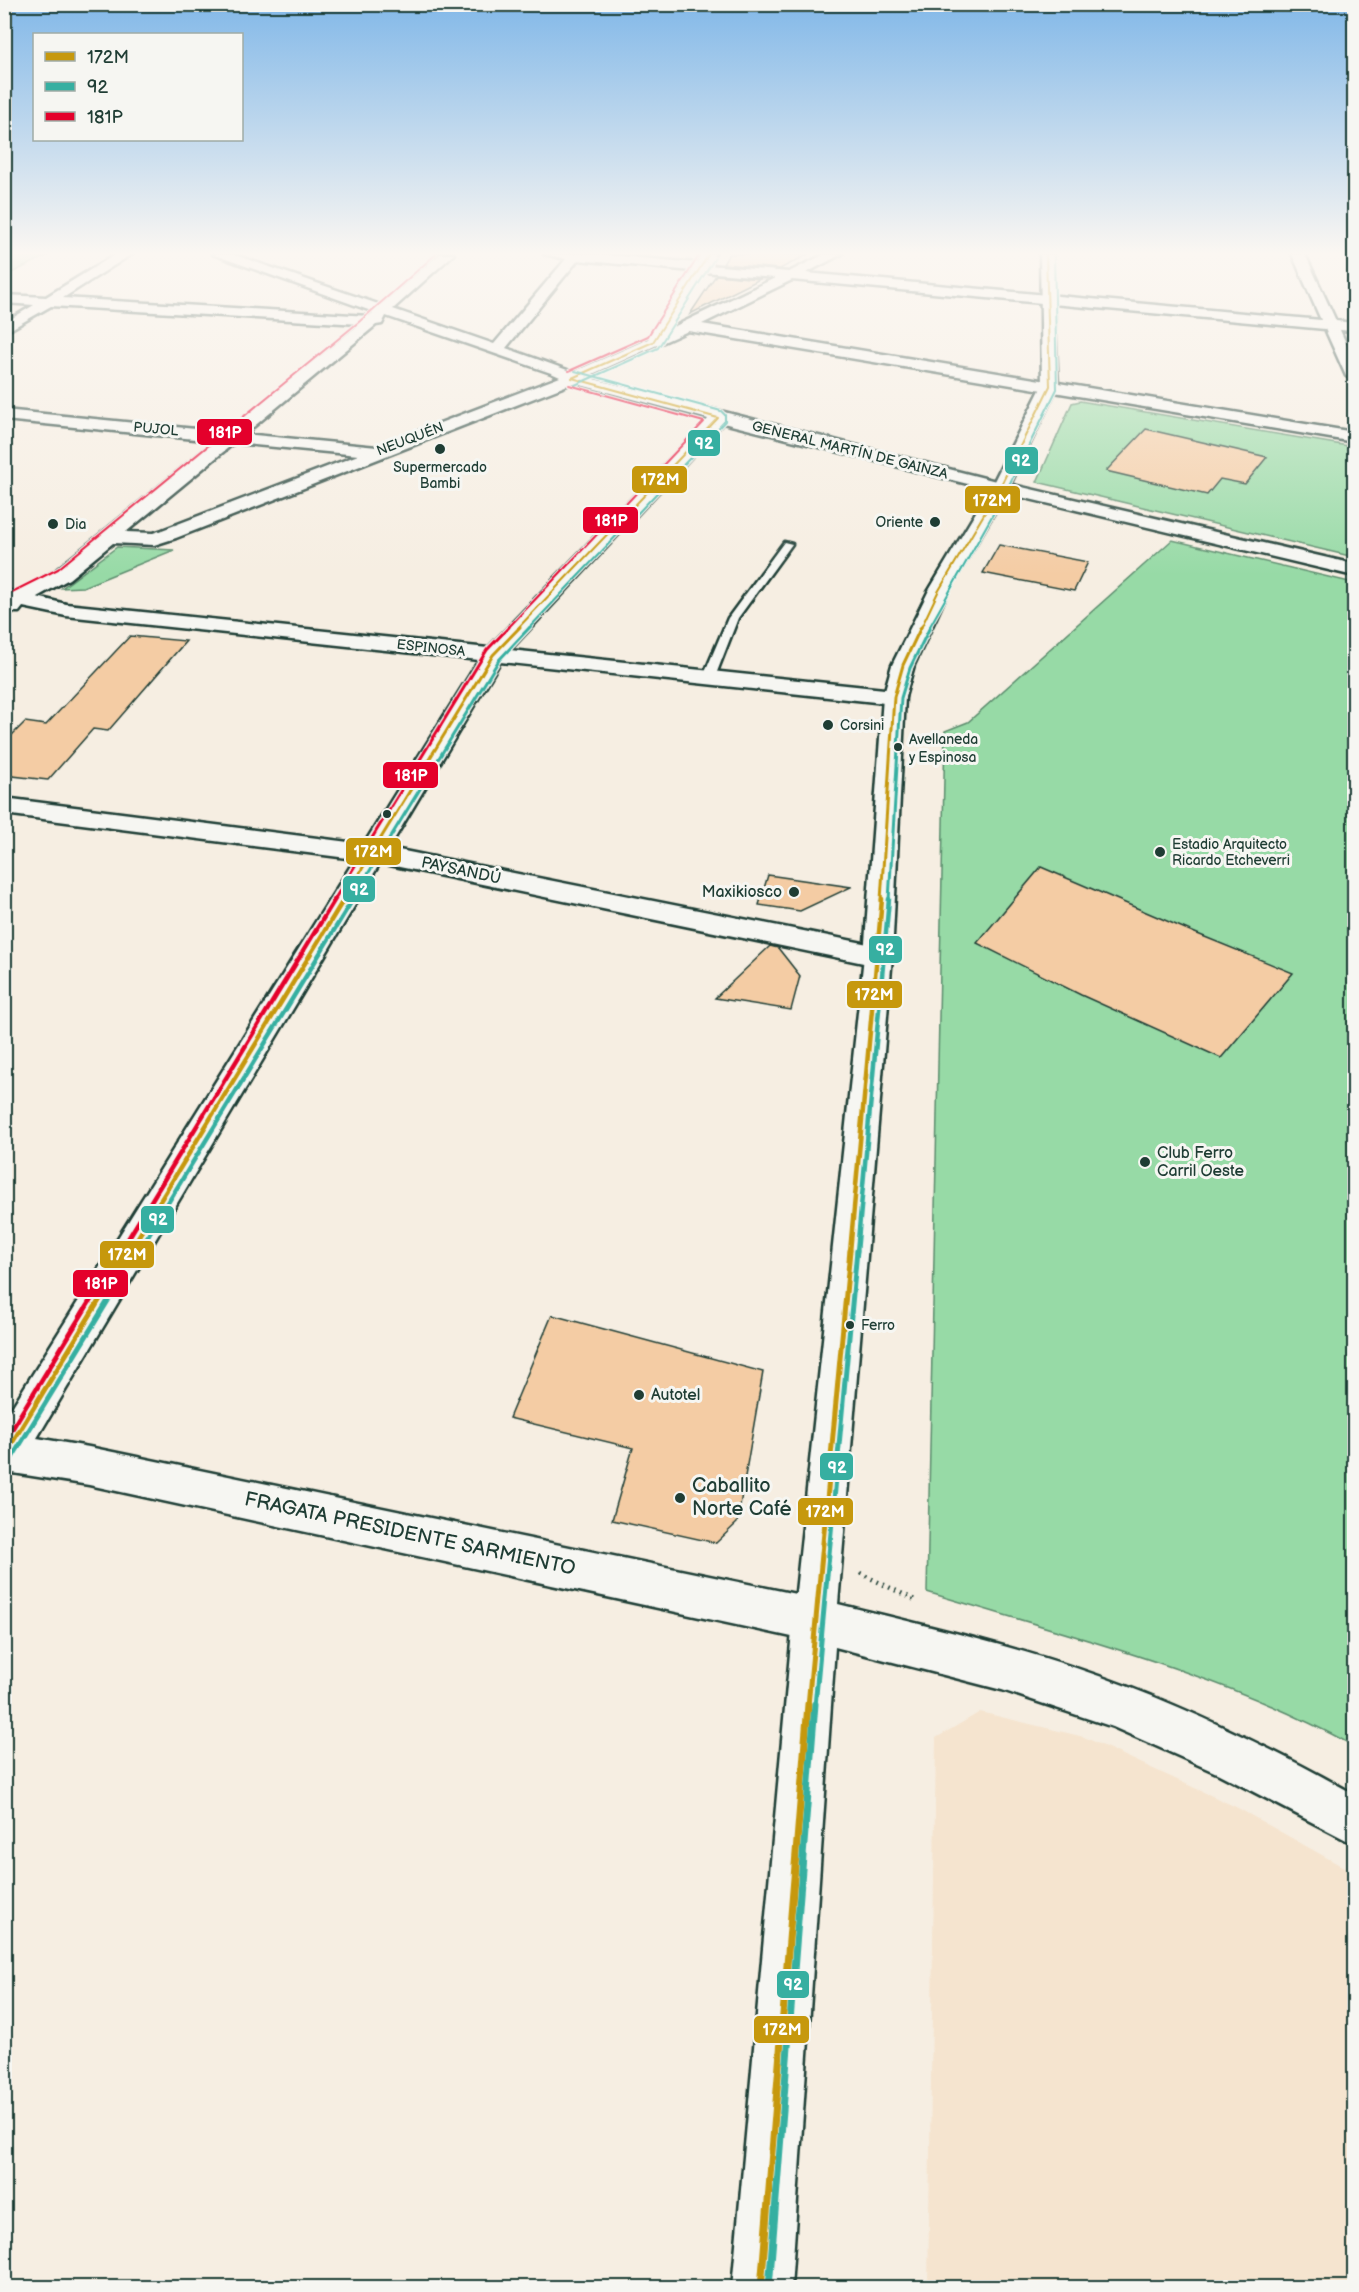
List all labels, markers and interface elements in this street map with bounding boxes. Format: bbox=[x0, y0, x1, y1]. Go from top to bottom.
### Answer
legend bbox=[33, 33, 243, 141]
text: 172M bbox=[87, 47, 129, 68]
text: 92 bbox=[87, 77, 108, 98]
text: 181P bbox=[87, 107, 123, 128]
street label: GENERAL MARTÍN DE GAINZA bbox=[750, 416, 950, 483]
street label: NEUQUÉN bbox=[374, 417, 446, 460]
line badge: 181P bbox=[196, 418, 253, 446]
street label: PUJOL bbox=[133, 419, 179, 439]
text: 181P bbox=[208, 424, 242, 443]
line badge: 92 bbox=[687, 429, 721, 457]
text: 92 bbox=[695, 435, 714, 454]
marker: Supermercado Bambi bbox=[433, 442, 447, 456]
line badge: 92 bbox=[1004, 446, 1039, 475]
text: 92 bbox=[1012, 452, 1031, 471]
place label: Supermercado Bambi bbox=[393, 459, 487, 492]
line badge: 172M bbox=[631, 465, 688, 494]
text: 172M bbox=[641, 471, 679, 490]
line badge: 172M bbox=[964, 485, 1021, 514]
text: 172M bbox=[973, 492, 1011, 511]
line badge: 181P bbox=[582, 506, 639, 534]
text: 181P bbox=[594, 512, 628, 531]
place label: Oriente bbox=[876, 514, 923, 531]
marker: Oriente bbox=[928, 515, 942, 529]
place label: Dia bbox=[65, 516, 86, 533]
marker: Dia bbox=[46, 517, 60, 531]
street label: ESPINOSA bbox=[396, 636, 467, 660]
place label: Corsini bbox=[840, 717, 884, 734]
marker: Corsini bbox=[821, 718, 835, 732]
place label: Avellaneda y Espinosa bbox=[908, 731, 978, 766]
marker: Avellaneda y Espinosa bbox=[892, 741, 904, 753]
line badge: 181P bbox=[382, 761, 439, 789]
text: 181P bbox=[394, 767, 428, 786]
unlabelled marker bbox=[381, 808, 393, 820]
place label: Estadio Arquitecto Ricardo Etcheverri bbox=[1172, 836, 1290, 869]
line badge: 172M bbox=[345, 837, 402, 866]
text: 172M bbox=[354, 843, 392, 862]
marker: Estadio Arquitecto Ricardo Etcheverri bbox=[1153, 845, 1167, 859]
street label: PAYSANDÚ bbox=[419, 851, 503, 889]
line badge: 92 bbox=[342, 875, 376, 903]
text: 92 bbox=[350, 881, 369, 900]
place label: Maxikiosco bbox=[702, 883, 782, 902]
marker: Maxikiosco bbox=[787, 885, 801, 899]
line badge: 92 bbox=[868, 935, 903, 964]
text: 92 bbox=[876, 941, 895, 960]
line badge: 172M bbox=[846, 980, 903, 1009]
text: 172M bbox=[855, 986, 893, 1005]
place label: Club Ferro Carril Oeste bbox=[1157, 1144, 1244, 1181]
marker: Club Ferro Carril Oeste bbox=[1138, 1155, 1152, 1169]
line badge: 92 bbox=[140, 1205, 175, 1234]
text: 92 bbox=[149, 1211, 168, 1230]
line badge: 172M bbox=[99, 1240, 155, 1269]
text: 172M bbox=[108, 1246, 146, 1265]
line badge: 181P bbox=[72, 1269, 129, 1298]
text: 181P bbox=[84, 1275, 118, 1294]
place label: Ferro bbox=[861, 1317, 895, 1334]
marker: Ferro bbox=[844, 1319, 856, 1331]
place label: Autotel bbox=[651, 1386, 700, 1405]
marker: Autotel bbox=[632, 1388, 646, 1402]
line badge: 92 bbox=[819, 1452, 854, 1481]
text: 92 bbox=[828, 1459, 847, 1478]
place label: Caballito Norte Café bbox=[692, 1474, 792, 1521]
street label: FRAGATA PRESIDENTE SARMIENTO bbox=[242, 1487, 578, 1581]
marker: Caballito Norte Café bbox=[673, 1491, 687, 1505]
line badge: 172M bbox=[797, 1497, 854, 1526]
text: 172M bbox=[806, 1503, 844, 1522]
line badge: 92 bbox=[776, 1970, 810, 1999]
text: 92 bbox=[784, 1976, 803, 1995]
line badge: 172M bbox=[753, 2015, 810, 2044]
text: 172M bbox=[763, 2021, 801, 2040]

